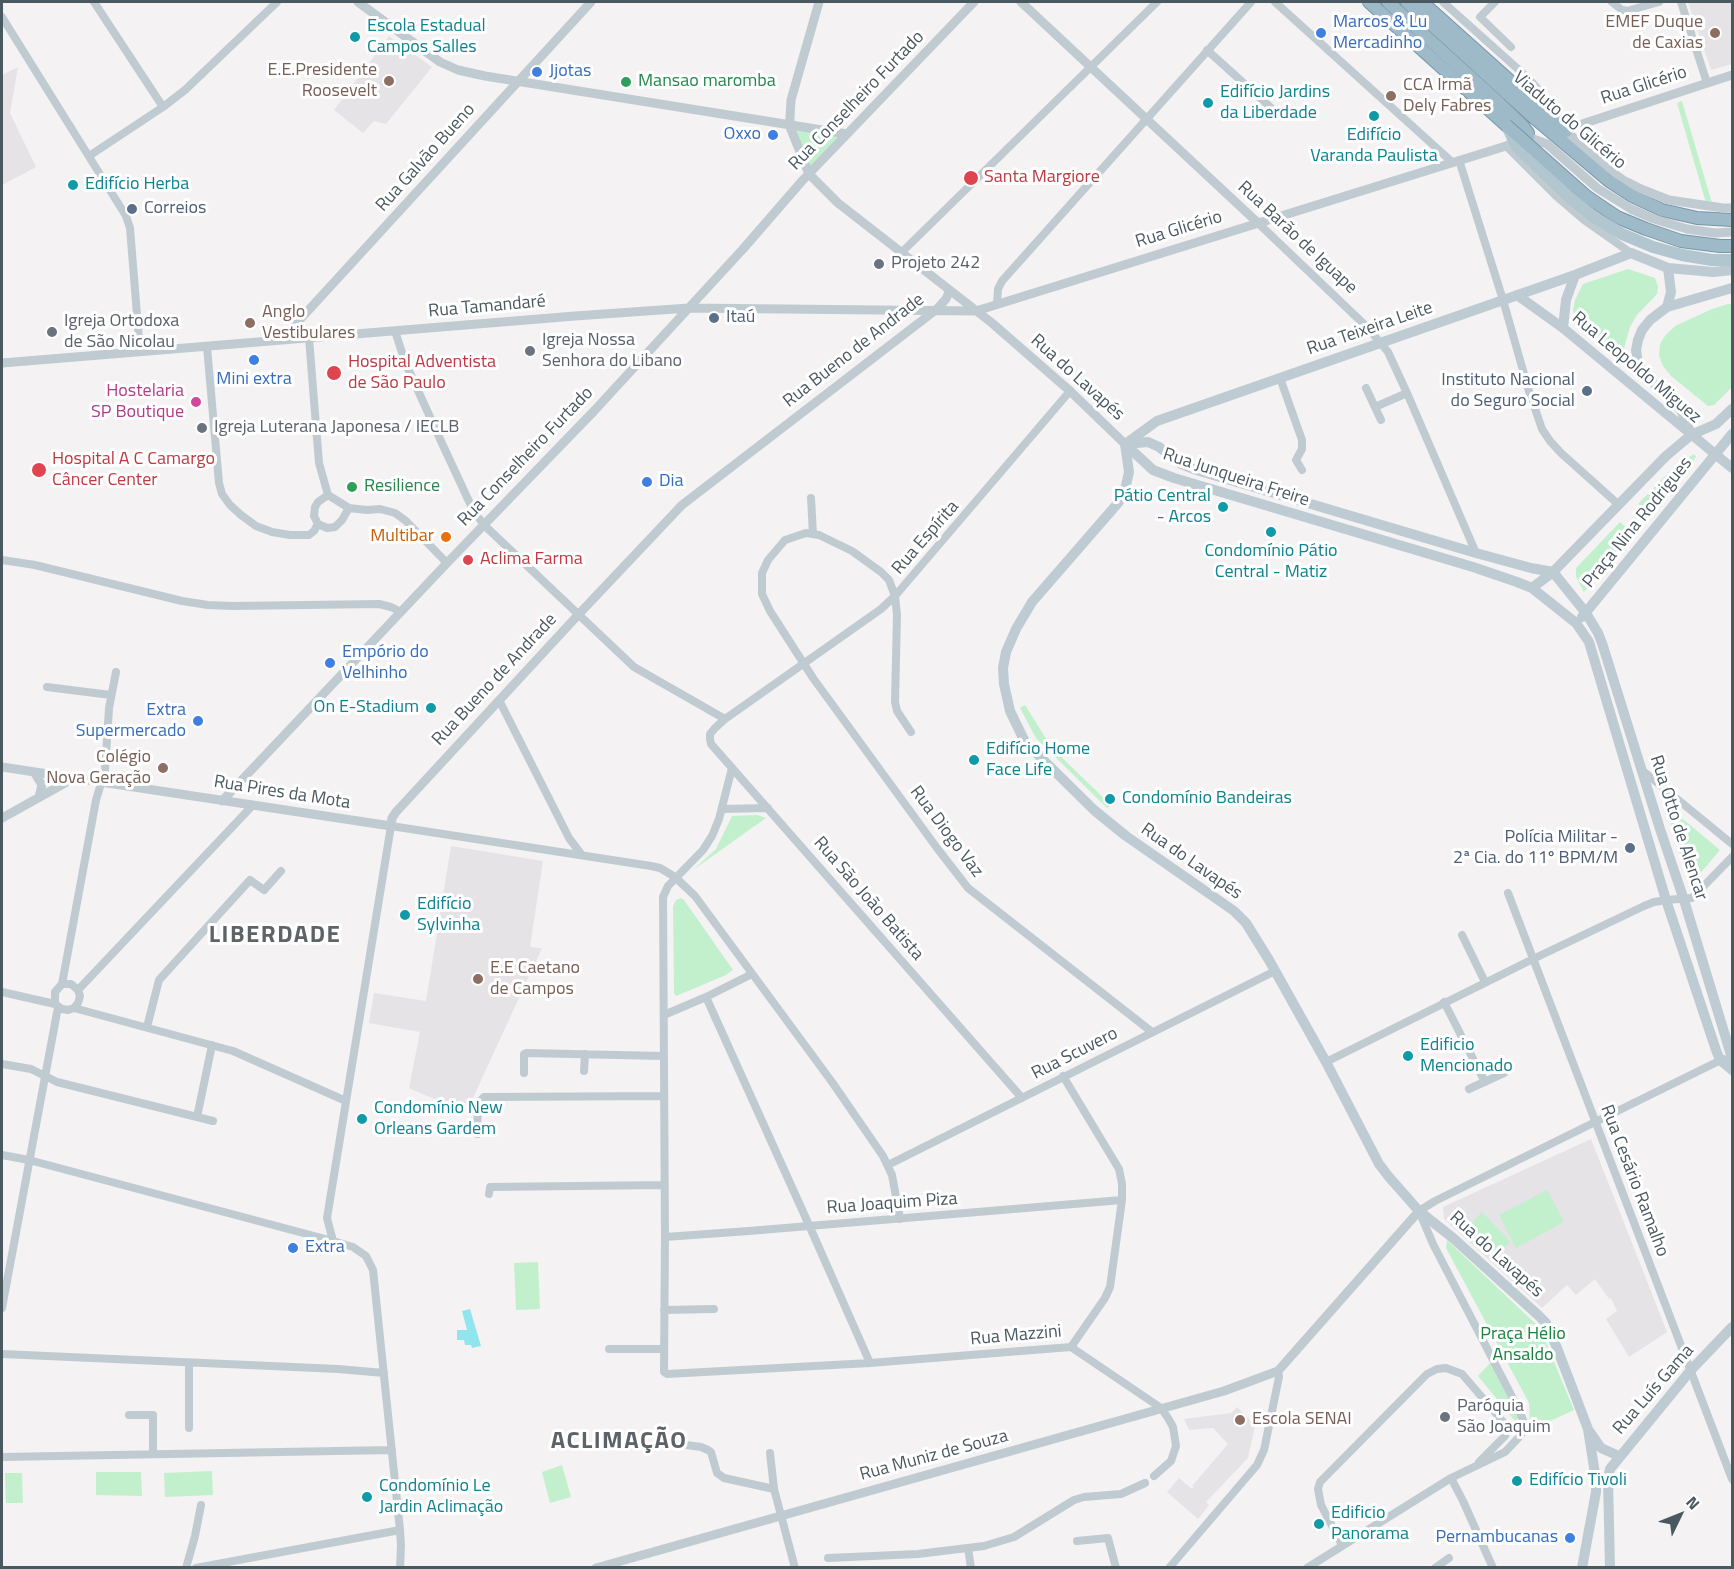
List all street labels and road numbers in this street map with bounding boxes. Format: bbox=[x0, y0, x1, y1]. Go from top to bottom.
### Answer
street label: Rua Conselheiro Furtado bbox=[785, 27, 929, 175]
street label: Rua Glicério bbox=[1598, 62, 1690, 110]
street label: Viaduto do Glicério bbox=[1508, 67, 1630, 175]
street label: Rua Galvão Bueno bbox=[372, 100, 480, 216]
street label: Rua Barão de Iguape bbox=[1233, 177, 1361, 299]
street label: Rua Glicério bbox=[1133, 207, 1225, 253]
street label: Rua Bueno de Andrade bbox=[779, 289, 929, 413]
street label: Rua Tamandaré bbox=[427, 291, 547, 323]
street label: Rua Teixeira Leite bbox=[1304, 297, 1436, 361]
street label: Rua Leopoldo Miguez bbox=[1567, 308, 1705, 428]
street label: Rua do Lavapés bbox=[1026, 330, 1128, 426]
street label: Rua Conselheiro Furtado bbox=[454, 383, 598, 531]
street label: Rua Junqueira Freire bbox=[1160, 444, 1312, 512]
street label: Praça Nina Rodrigues bbox=[1579, 453, 1697, 593]
street label: Rua Espírita bbox=[888, 497, 964, 579]
street label: Rua Bueno de Andrade bbox=[428, 609, 562, 751]
street label: Rua Otto de Alencar bbox=[1644, 753, 1712, 903]
street label: Rua Pires da Mota bbox=[212, 772, 352, 814]
street label: Rua Diogo Vaz bbox=[905, 782, 987, 882]
street label: Rua do Lavapés bbox=[1136, 819, 1246, 905]
street label: Rua São João Batista bbox=[808, 833, 928, 965]
street label: Rua Scuvero bbox=[1028, 1023, 1122, 1085]
street label: Rua Cesário Ramalho bbox=[1595, 1102, 1673, 1260]
street label: Rua Joaquim Piza bbox=[826, 1189, 958, 1219]
street label: Rua do Lavapés bbox=[1445, 1207, 1547, 1303]
street label: Rua Mazzini bbox=[969, 1321, 1063, 1351]
street label: Rua Luís Gama bbox=[1609, 1341, 1699, 1439]
street label: Rua Muniz de Souza bbox=[858, 1426, 1010, 1486]

